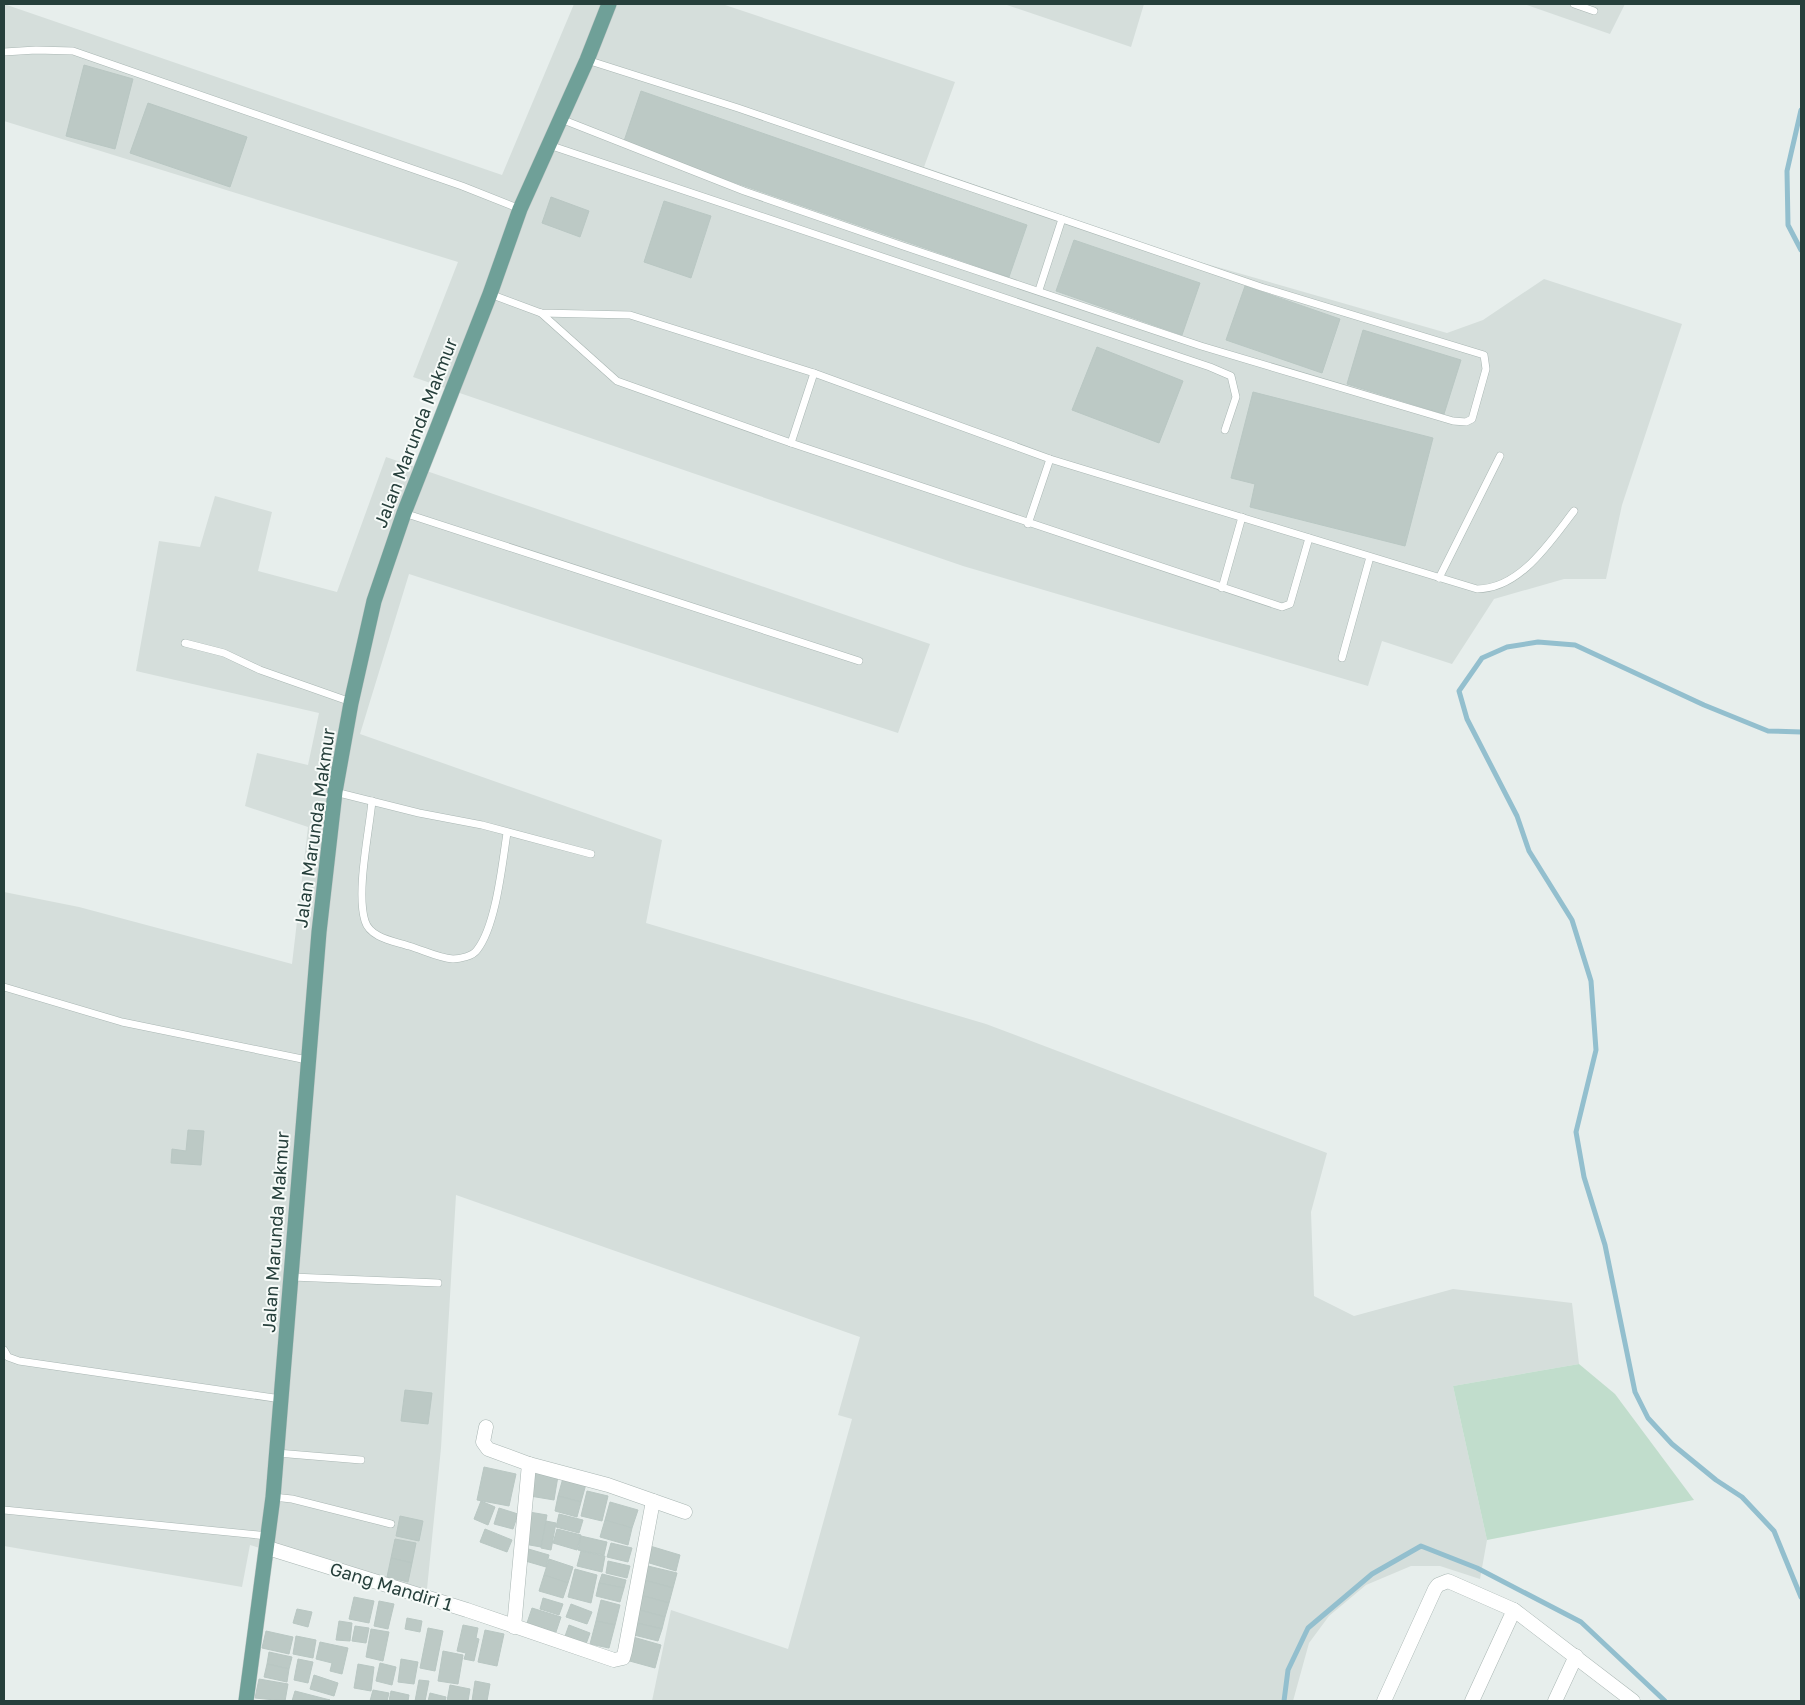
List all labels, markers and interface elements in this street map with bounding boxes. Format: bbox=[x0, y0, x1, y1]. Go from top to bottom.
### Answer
street label: Jalan Marunda Makmur bbox=[369, 335, 461, 531]
street label: Jalan Marunda Makmur bbox=[289, 726, 339, 929]
street label: Jalan Marunda Makmur bbox=[257, 1131, 293, 1333]
street label: Gang Mandiri 1 bbox=[327, 1557, 456, 1615]

